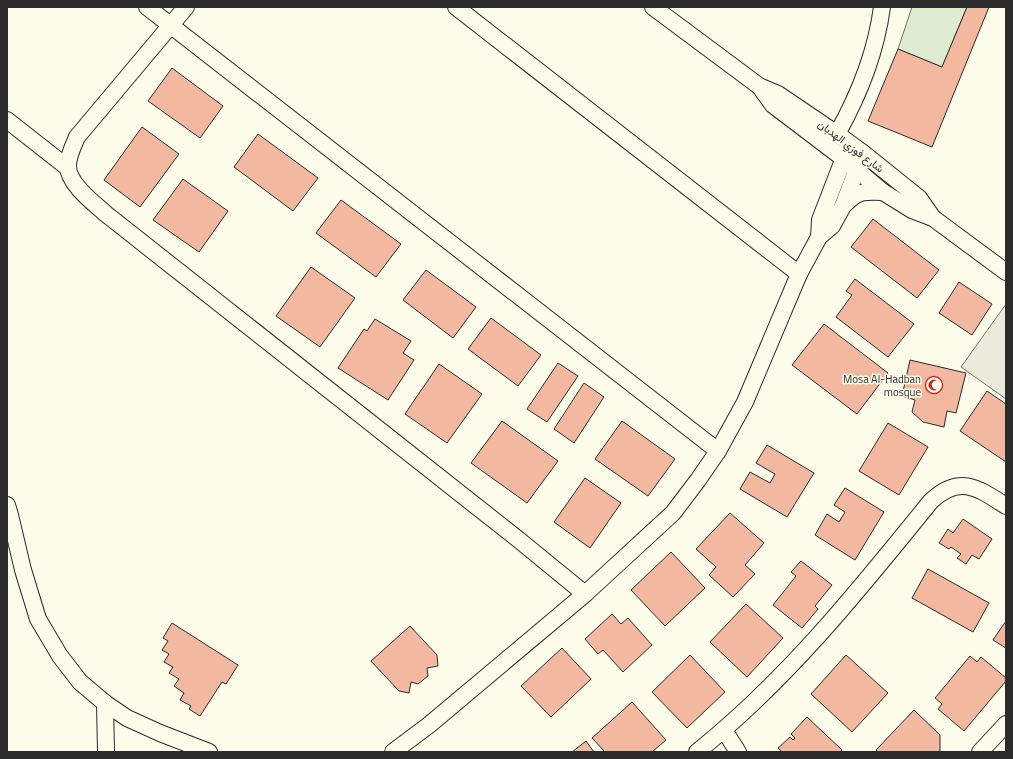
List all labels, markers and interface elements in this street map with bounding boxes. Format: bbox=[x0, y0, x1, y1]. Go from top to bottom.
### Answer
street label: شارع فوزي الهدبان bbox=[813, 116, 888, 178]
place label: Mosa Al-Hadban mosque bbox=[843, 371, 921, 400]
mosque icon: Mosa Al-Hadban mosque bbox=[924, 375, 944, 395]

